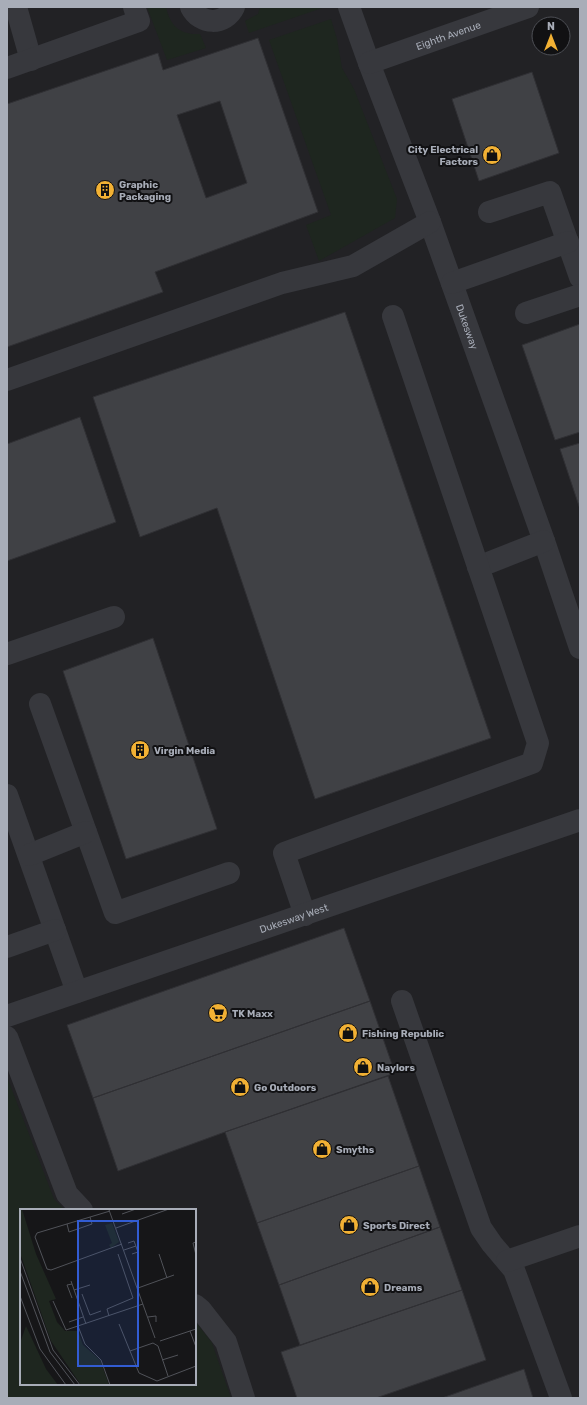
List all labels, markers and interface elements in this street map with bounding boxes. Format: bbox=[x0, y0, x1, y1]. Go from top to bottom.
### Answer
north arrow bbox=[531, 16, 571, 56]
street label: Eighth Avenue bbox=[415, 19, 483, 53]
text: N bbox=[547, 20, 555, 33]
place label: City Electrical Factors bbox=[408, 144, 478, 168]
shop icon: City Electrical Factors bbox=[481, 144, 503, 166]
building icon: Graphic Packaging bbox=[94, 179, 116, 201]
place label: Graphic Packaging bbox=[119, 179, 171, 203]
street label: Dukesway bbox=[453, 303, 480, 352]
building icon: Virgin Media bbox=[129, 739, 151, 761]
place label: Virgin Media bbox=[154, 745, 215, 757]
street label: Dukesway West bbox=[258, 902, 330, 936]
supermarket icon: TK Maxx bbox=[207, 1002, 229, 1024]
place label: TK Maxx bbox=[232, 1008, 273, 1020]
shop icon: Fishing Republic bbox=[337, 1022, 359, 1044]
place label: Fishing Republic bbox=[362, 1028, 444, 1040]
shop icon: Naylors bbox=[352, 1056, 374, 1078]
place label: Naylors bbox=[377, 1062, 415, 1074]
shop icon: Go Outdoors bbox=[229, 1076, 251, 1098]
place label: Go Outdoors bbox=[254, 1082, 317, 1094]
shop icon: Smyths bbox=[311, 1138, 333, 1160]
place label: Smyths bbox=[336, 1144, 375, 1156]
inset map bbox=[20, 1209, 196, 1385]
shop icon: Sports Direct bbox=[338, 1214, 360, 1236]
place label: Sports Direct bbox=[363, 1220, 430, 1232]
shop icon: Dreams bbox=[359, 1276, 381, 1298]
place label: Dreams bbox=[384, 1282, 423, 1294]

